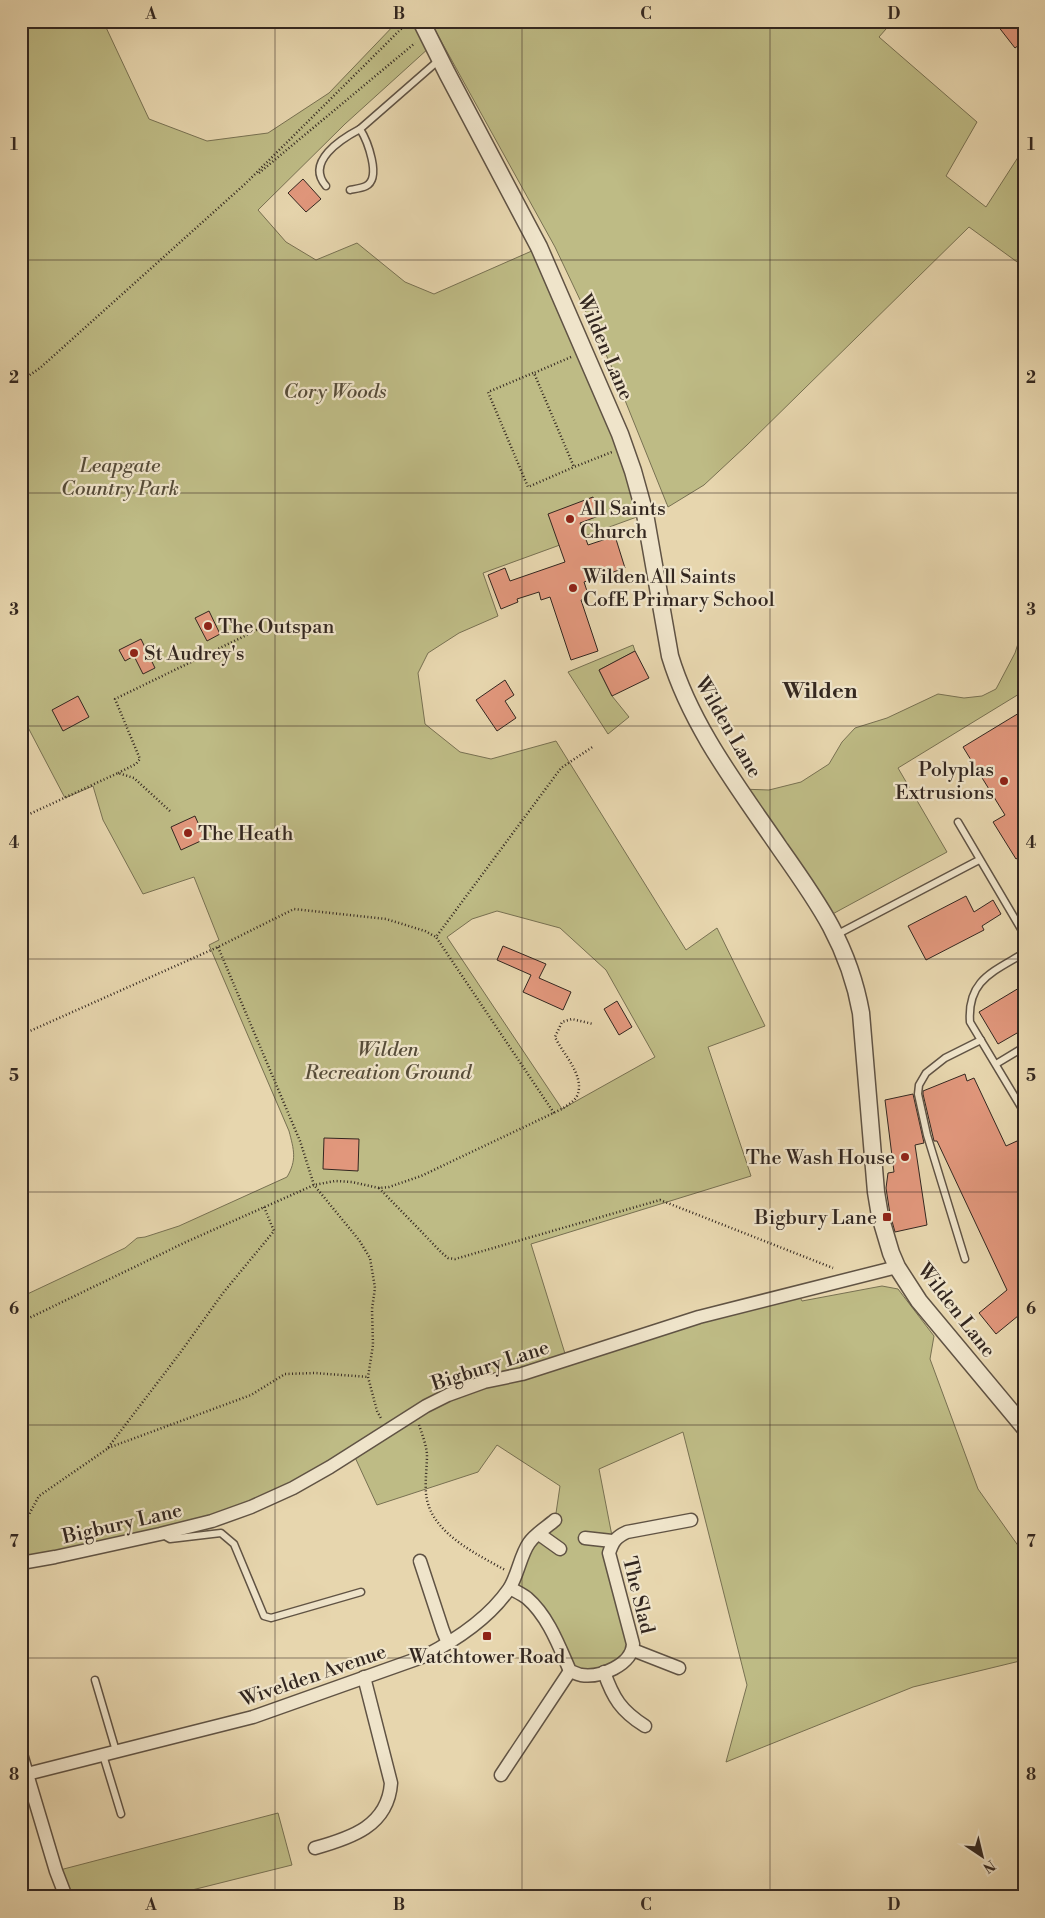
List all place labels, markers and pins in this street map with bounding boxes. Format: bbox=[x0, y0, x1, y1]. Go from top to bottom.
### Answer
place label: All Saints Church bbox=[579, 497, 666, 545]
marker: All Saints Church bbox=[564, 513, 576, 525]
place label: Wilden All Saints CofE Primary School bbox=[582, 565, 775, 613]
marker: Wilden All Saints CofE Primary School bbox=[567, 582, 579, 594]
place label: The Outspan bbox=[218, 615, 334, 640]
marker: The Outspan bbox=[202, 620, 214, 632]
place label: St Audrey's bbox=[144, 642, 244, 667]
marker: St Audrey's bbox=[128, 647, 140, 659]
place label: Polyplas Extrusions bbox=[895, 758, 994, 806]
marker: Polyplas Extrusions bbox=[998, 775, 1010, 787]
place label: The Heath bbox=[198, 822, 293, 847]
marker: The Heath bbox=[182, 827, 194, 839]
place label: The Wash House bbox=[746, 1146, 895, 1171]
marker: The Wash House bbox=[899, 1151, 911, 1163]
place label: Bigbury Lane bbox=[754, 1206, 877, 1231]
marker: Bigbury Lane bbox=[881, 1211, 893, 1223]
marker: Watchtower Road bbox=[481, 1630, 493, 1642]
place label: Watchtower Road bbox=[408, 1645, 566, 1670]

